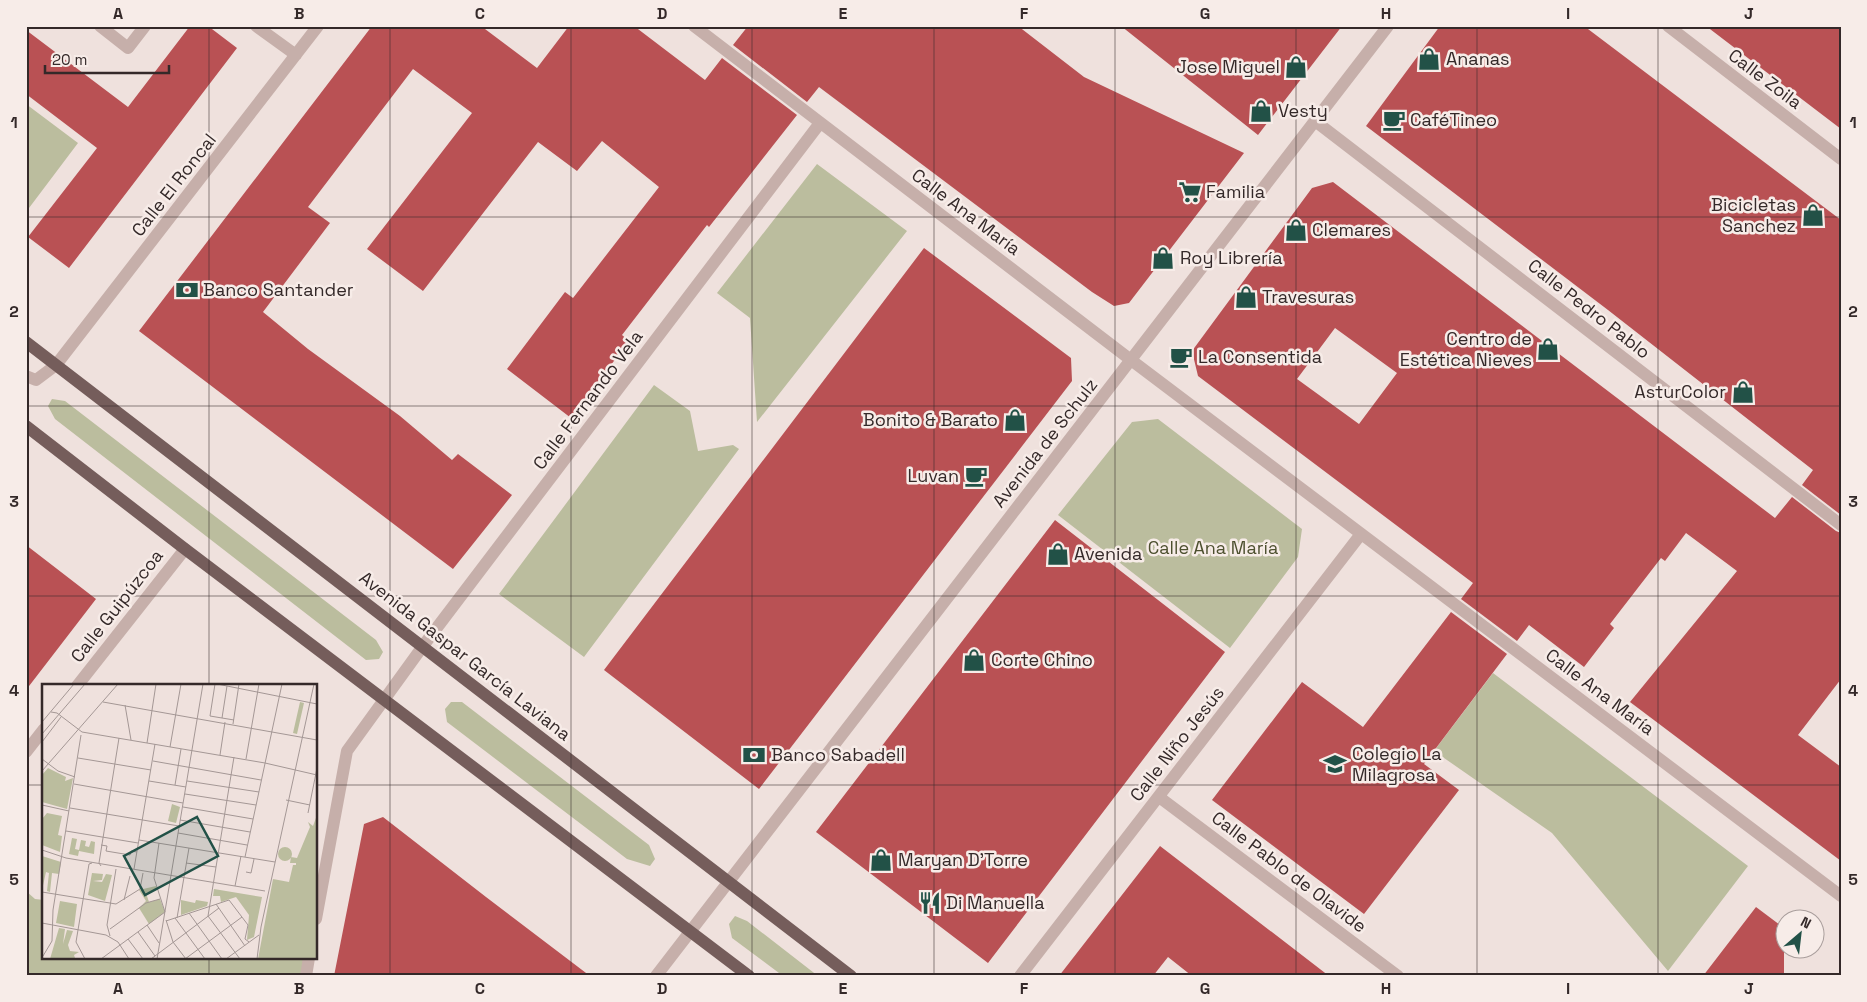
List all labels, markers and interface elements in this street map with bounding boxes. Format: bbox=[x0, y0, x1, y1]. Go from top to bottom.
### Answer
text: A bbox=[113, 3, 123, 24]
text: B bbox=[294, 3, 304, 24]
text: C bbox=[475, 3, 485, 24]
text: D bbox=[657, 3, 667, 24]
text: E bbox=[839, 3, 848, 24]
text: F bbox=[1020, 3, 1029, 24]
text: G bbox=[1200, 3, 1210, 24]
text: H bbox=[1381, 3, 1391, 24]
text: I bbox=[1566, 3, 1570, 24]
text: J bbox=[1744, 3, 1754, 24]
scale bar bbox=[45, 42, 169, 74]
street label: Calle Zoila bbox=[1724, 43, 1807, 114]
shop icon: Ananas bbox=[1416, 46, 1442, 72]
place label: Ananas bbox=[1446, 47, 1510, 70]
text: 20 m bbox=[52, 50, 87, 69]
shop icon: Jose Miguel bbox=[1283, 54, 1309, 80]
place label: Jose Miguel bbox=[1176, 55, 1280, 78]
shop icon: Vesty bbox=[1248, 98, 1274, 124]
place label: Vesty bbox=[1278, 99, 1328, 122]
cafe icon: CaféTineo bbox=[1381, 107, 1407, 133]
place label: CaféTineo bbox=[1410, 108, 1497, 131]
text: 1 bbox=[10, 112, 18, 133]
text: 1 bbox=[1849, 112, 1857, 133]
street label: Calle El Roncal bbox=[126, 129, 221, 241]
street label: Calle Ana María bbox=[907, 163, 1025, 260]
supermarket icon: Familia bbox=[1177, 179, 1203, 205]
place label: Familia bbox=[1206, 180, 1265, 203]
place label: Bicicletas Sanchez bbox=[1711, 193, 1796, 237]
shop icon: Bicicletas Sanchez bbox=[1800, 202, 1826, 228]
shop icon: Clemares bbox=[1283, 217, 1309, 243]
place label: Clemares bbox=[1312, 218, 1391, 241]
shop icon: Roy Librería bbox=[1150, 245, 1176, 271]
place label: Roy Librería bbox=[1180, 246, 1283, 269]
street label: Calle Pedro Pablo bbox=[1523, 254, 1655, 364]
bank icon: Banco Santander bbox=[174, 277, 200, 303]
place label: Banco Santander bbox=[203, 278, 354, 301]
shop icon: Travesuras bbox=[1233, 284, 1259, 310]
place label: Travesuras bbox=[1262, 285, 1354, 308]
text: 2 bbox=[9, 301, 19, 322]
text: 2 bbox=[1848, 301, 1858, 322]
street label: Calle Fernando Vela bbox=[528, 326, 647, 474]
place label: Centro de Estética Nieves bbox=[1400, 327, 1532, 371]
shop icon: Centro de Estética Nieves bbox=[1535, 336, 1561, 362]
cafe icon: La Consentida bbox=[1168, 344, 1194, 370]
place label: La Consentida bbox=[1198, 345, 1322, 368]
street label: Avenida de Schulz bbox=[987, 374, 1102, 512]
shop icon: AsturColor bbox=[1730, 379, 1756, 405]
place label: AsturColor bbox=[1634, 380, 1726, 403]
shop icon: Bonito & Barato bbox=[1002, 407, 1028, 433]
place label: Bonito & Barato bbox=[863, 408, 998, 431]
cafe icon: Luvan bbox=[963, 463, 989, 489]
place label: Luvan bbox=[907, 464, 959, 487]
text: 3 bbox=[9, 491, 19, 512]
text: 3 bbox=[1848, 491, 1858, 512]
park label: Calle Ana María bbox=[1148, 536, 1278, 559]
shop icon: Avenida bbox=[1045, 541, 1071, 567]
place label: Avenida bbox=[1074, 542, 1142, 565]
street label: Calle Guipúzcoa bbox=[65, 545, 168, 667]
street label: Avenida Gaspar García Laviana bbox=[355, 566, 576, 745]
street label: Calle Ana María bbox=[1541, 643, 1659, 740]
shop icon: Corte Chino bbox=[961, 647, 987, 673]
place label: Corte Chino bbox=[991, 648, 1093, 671]
text: 4 bbox=[9, 680, 19, 701]
text: 4 bbox=[1848, 680, 1858, 701]
street label: Calle Niño Jesús bbox=[1124, 681, 1229, 806]
inset map bbox=[42, 684, 318, 960]
bank icon: Banco Sabadell bbox=[741, 742, 767, 768]
place label: Colegio La Milagrosa bbox=[1352, 742, 1442, 786]
place label: Banco Sabadell bbox=[771, 743, 905, 766]
school or university icon: Colegio La Milagrosa bbox=[1322, 751, 1348, 777]
street label: Calle Pablo de Olavide bbox=[1207, 806, 1371, 937]
shop icon: Maryan D'Torre bbox=[868, 847, 894, 873]
place label: Maryan D'Torre bbox=[898, 848, 1028, 871]
text: 5 bbox=[9, 869, 19, 890]
text: 5 bbox=[1848, 869, 1858, 890]
restaurant icon: Di Manuella bbox=[917, 890, 943, 916]
place label: Di Manuella bbox=[946, 891, 1045, 914]
north arrow bbox=[1774, 910, 1824, 960]
text: N bbox=[1798, 912, 1814, 933]
text: A bbox=[113, 978, 123, 999]
text: B bbox=[294, 978, 304, 999]
text: C bbox=[475, 978, 485, 999]
text: D bbox=[657, 978, 667, 999]
text: E bbox=[839, 978, 848, 999]
text: F bbox=[1020, 978, 1029, 999]
text: G bbox=[1200, 978, 1210, 999]
text: H bbox=[1381, 978, 1391, 999]
text: I bbox=[1566, 978, 1570, 999]
text: J bbox=[1744, 978, 1754, 999]

